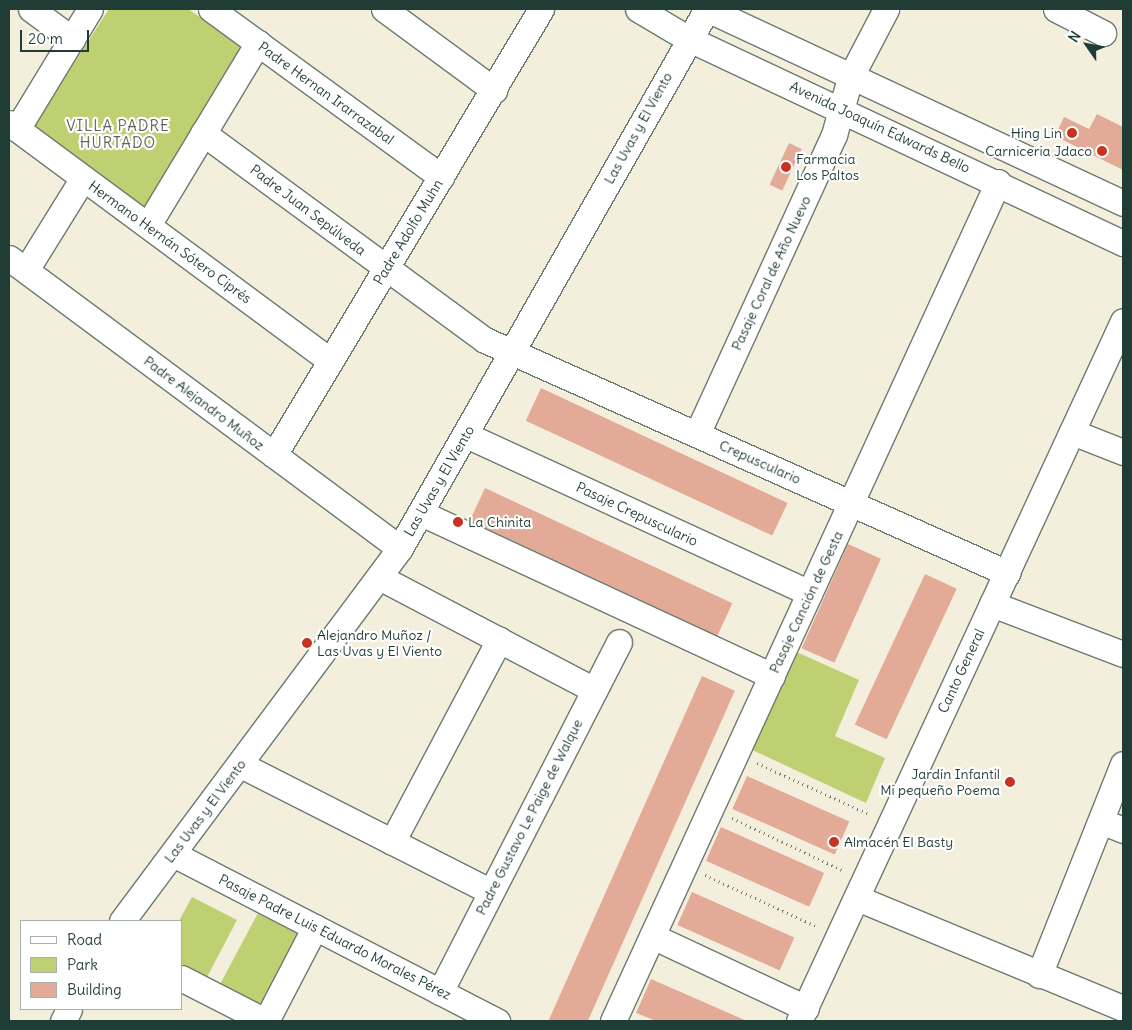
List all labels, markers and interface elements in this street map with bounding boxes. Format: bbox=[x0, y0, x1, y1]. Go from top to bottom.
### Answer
scale bar bbox=[22, 20, 91, 52]
north arrow bbox=[1062, 20, 1112, 70]
text: N bbox=[1064, 28, 1085, 46]
text: 20 m bbox=[28, 29, 63, 48]
street label: Padre Hernan Irarrazabal bbox=[255, 38, 397, 148]
street label: Las Uvas y El Viento bbox=[600, 69, 676, 187]
street label: Avenida Joaquín Edwards Bello bbox=[787, 78, 973, 176]
district label: VILLA PADRE HURTADO bbox=[65, 116, 171, 151]
place label: Hing Lin bbox=[1011, 125, 1062, 141]
marker: Hing Lin bbox=[1066, 127, 1078, 139]
place label: Carniceria Jdaco bbox=[985, 143, 1092, 159]
marker: Carniceria Jdaco bbox=[1096, 145, 1108, 157]
place label: Farmacia Los Paltos bbox=[796, 151, 859, 184]
street label: Padre Juan Sepúlveda bbox=[247, 161, 369, 259]
marker: Farmacia Los Paltos bbox=[780, 161, 792, 173]
street label: Padre Adolfo Muhn bbox=[370, 176, 446, 288]
street label: Hermano Hernán Sótero Ciprés bbox=[85, 177, 255, 307]
street label: Pasaje Coral de Año Nuevo bbox=[728, 193, 814, 353]
street label: Padre Alejandro Muñoz bbox=[141, 352, 267, 454]
street label: Las Uvas y El Viento bbox=[400, 423, 478, 539]
street label: Crepusculario bbox=[717, 437, 803, 487]
street label: Pasaje Crepusculario bbox=[574, 478, 700, 550]
place label: La Chinita bbox=[468, 514, 531, 530]
marker: La Chinita bbox=[452, 516, 464, 528]
street label: Pasaje Canción de Gesta bbox=[766, 528, 846, 676]
street label: Canto General bbox=[934, 626, 988, 716]
place label: Alejandro Muñoz / Las Uvas y El Viento bbox=[317, 627, 442, 660]
marker: Alejandro Muñoz / Las Uvas y El Viento bbox=[301, 637, 313, 649]
street label: Padre Gustavo Le Paige de Walque bbox=[472, 716, 586, 918]
street label: Las Uvas y El Viento bbox=[161, 756, 249, 866]
place label: Jardín Infantil Mi pequeño Poema bbox=[880, 766, 1000, 799]
marker: Jardín Infantil Mi pequeño Poema bbox=[1004, 776, 1016, 788]
place label: Almacén El Basty bbox=[844, 834, 953, 850]
marker: Almacén El Basty bbox=[828, 836, 840, 848]
street label: Pasaje Padre Luis Eduardo Morales Pérez bbox=[216, 871, 454, 1003]
legend bbox=[20, 920, 182, 1010]
text: Road bbox=[67, 930, 102, 949]
text: Park bbox=[67, 955, 98, 974]
text: Building bbox=[67, 980, 122, 999]

